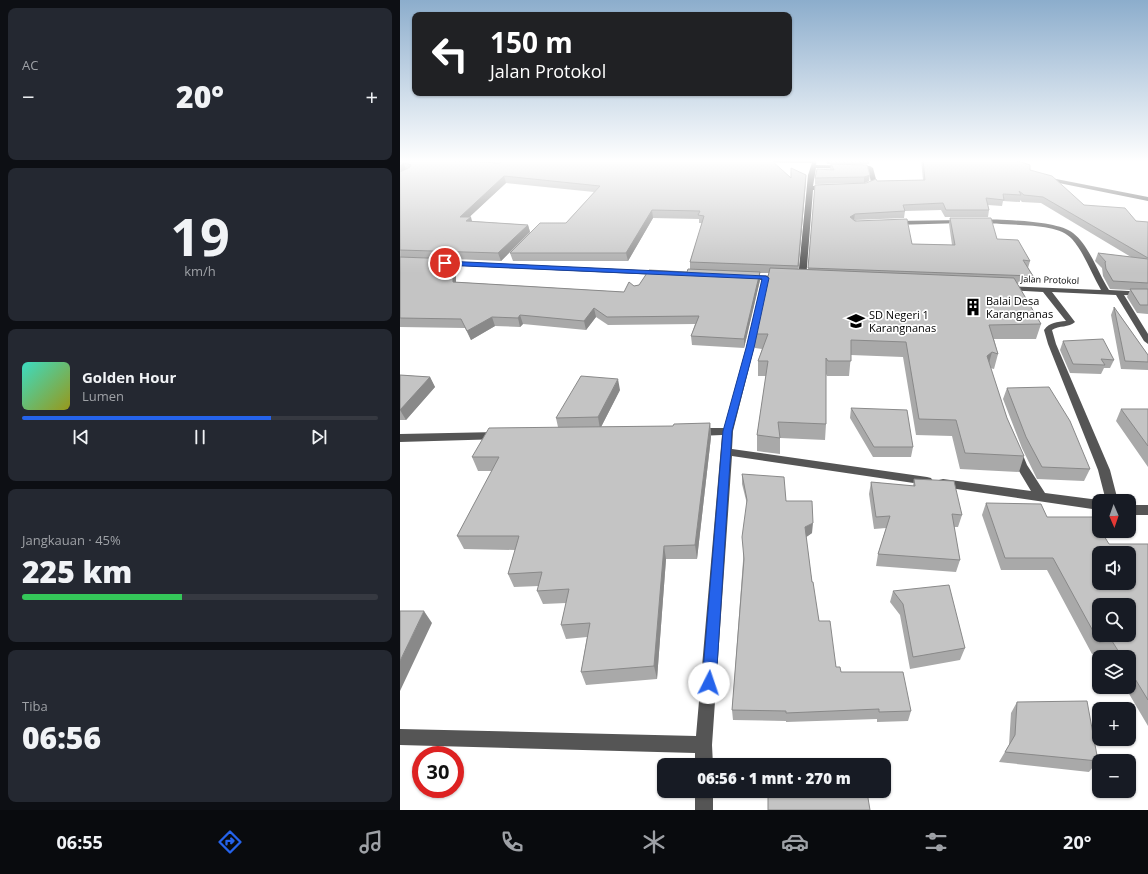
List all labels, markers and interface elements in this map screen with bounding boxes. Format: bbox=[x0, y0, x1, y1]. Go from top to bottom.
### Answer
text: 150 m bbox=[490, 23, 573, 61]
icon: left bbox=[424, 28, 476, 80]
text: AC bbox=[22, 56, 38, 74]
text: Jalan Protokol bbox=[490, 59, 606, 83]
text: 20° bbox=[176, 76, 224, 117]
text: − bbox=[22, 81, 35, 111]
text: + bbox=[365, 81, 378, 111]
text: 19 bbox=[170, 200, 230, 271]
pin bbox=[428, 246, 462, 280]
icon: arrive bbox=[434, 252, 456, 274]
text: km/h bbox=[184, 262, 216, 280]
street label: Jalan Protokol bbox=[1020, 272, 1079, 287]
place label: Balai Desa Karangnanas bbox=[986, 293, 1053, 321]
building icon: Balai Desa Karangnanas bbox=[963, 297, 983, 317]
place label: SD Negeri 1 Karangnanas bbox=[869, 307, 936, 335]
school or university icon: SD Negeri 1 Karangnanas bbox=[846, 311, 866, 331]
text: Golden Hour bbox=[82, 367, 176, 387]
text: Lumen bbox=[82, 387, 124, 405]
icon: previous bbox=[70, 426, 92, 448]
icon: pause bbox=[189, 426, 211, 448]
icon: next bbox=[308, 426, 330, 448]
north arrow bbox=[1092, 494, 1136, 538]
map controls bbox=[1092, 494, 1136, 798]
text: Jangkauan · 45% bbox=[22, 531, 121, 549]
button: sound bbox=[1092, 546, 1136, 590]
text: 225 km bbox=[22, 551, 132, 592]
button: search bbox=[1092, 598, 1136, 642]
button: layers bbox=[1092, 650, 1136, 694]
position arrow bbox=[688, 662, 730, 704]
text: Tiba bbox=[22, 697, 48, 715]
button: + bbox=[1092, 702, 1136, 746]
text: 06:56 bbox=[22, 717, 101, 758]
speed limit sign: 30 bbox=[412, 746, 464, 798]
button: − bbox=[1092, 754, 1136, 798]
text: 06:56 · 1 mnt · 270 m bbox=[697, 768, 851, 788]
icon: directions bbox=[216, 828, 244, 856]
icon: music bbox=[357, 828, 385, 856]
icon: phone bbox=[498, 828, 526, 856]
icon: climate bbox=[640, 828, 668, 856]
icon: car bbox=[781, 828, 809, 856]
icon: filters bbox=[922, 828, 950, 856]
text: 06:55 bbox=[57, 830, 103, 854]
text: 20° bbox=[1063, 830, 1091, 854]

